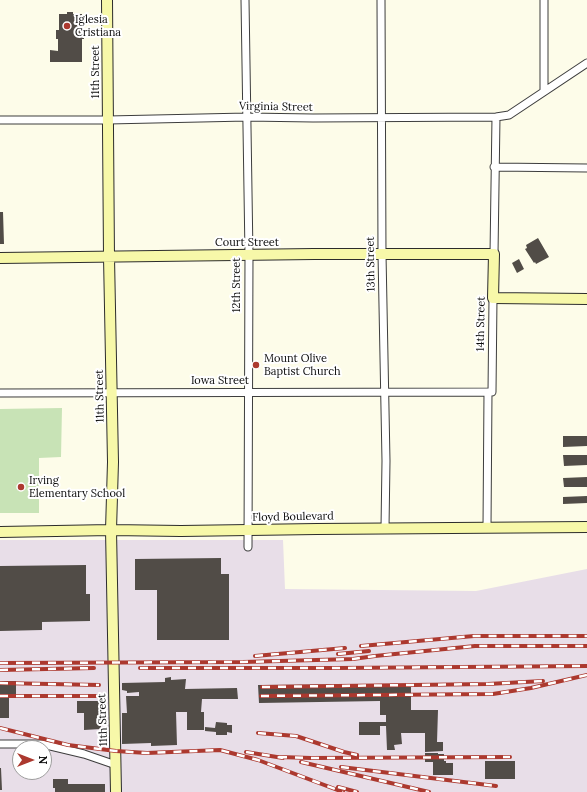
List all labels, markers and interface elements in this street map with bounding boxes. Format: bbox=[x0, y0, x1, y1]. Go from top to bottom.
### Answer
place label: Iglesia Cristiana bbox=[75, 13, 121, 39]
marker: Iglesia Cristiana bbox=[62, 21, 72, 31]
street label: 11th Street bbox=[89, 46, 103, 98]
street label: Virginia Street bbox=[239, 100, 313, 114]
street label: Court Street bbox=[215, 236, 279, 250]
street label: 13th Street bbox=[364, 236, 378, 292]
street label: 12th Street bbox=[230, 258, 244, 312]
street label: 14th Street bbox=[474, 296, 488, 352]
place label: Mount Olive Baptist Church bbox=[264, 352, 341, 378]
marker: Mount Olive Baptist Church bbox=[251, 360, 261, 370]
street label: 11th Street bbox=[93, 369, 107, 423]
street label: Iowa Street bbox=[191, 374, 249, 388]
place label: Irving Elementary School bbox=[29, 474, 125, 500]
marker: Irving Elementary School bbox=[16, 482, 26, 492]
street label: Floyd Boulevard bbox=[252, 510, 334, 524]
street label: 11th Street bbox=[95, 693, 111, 747]
north arrow bbox=[12, 740, 52, 780]
text: N bbox=[36, 756, 50, 764]

